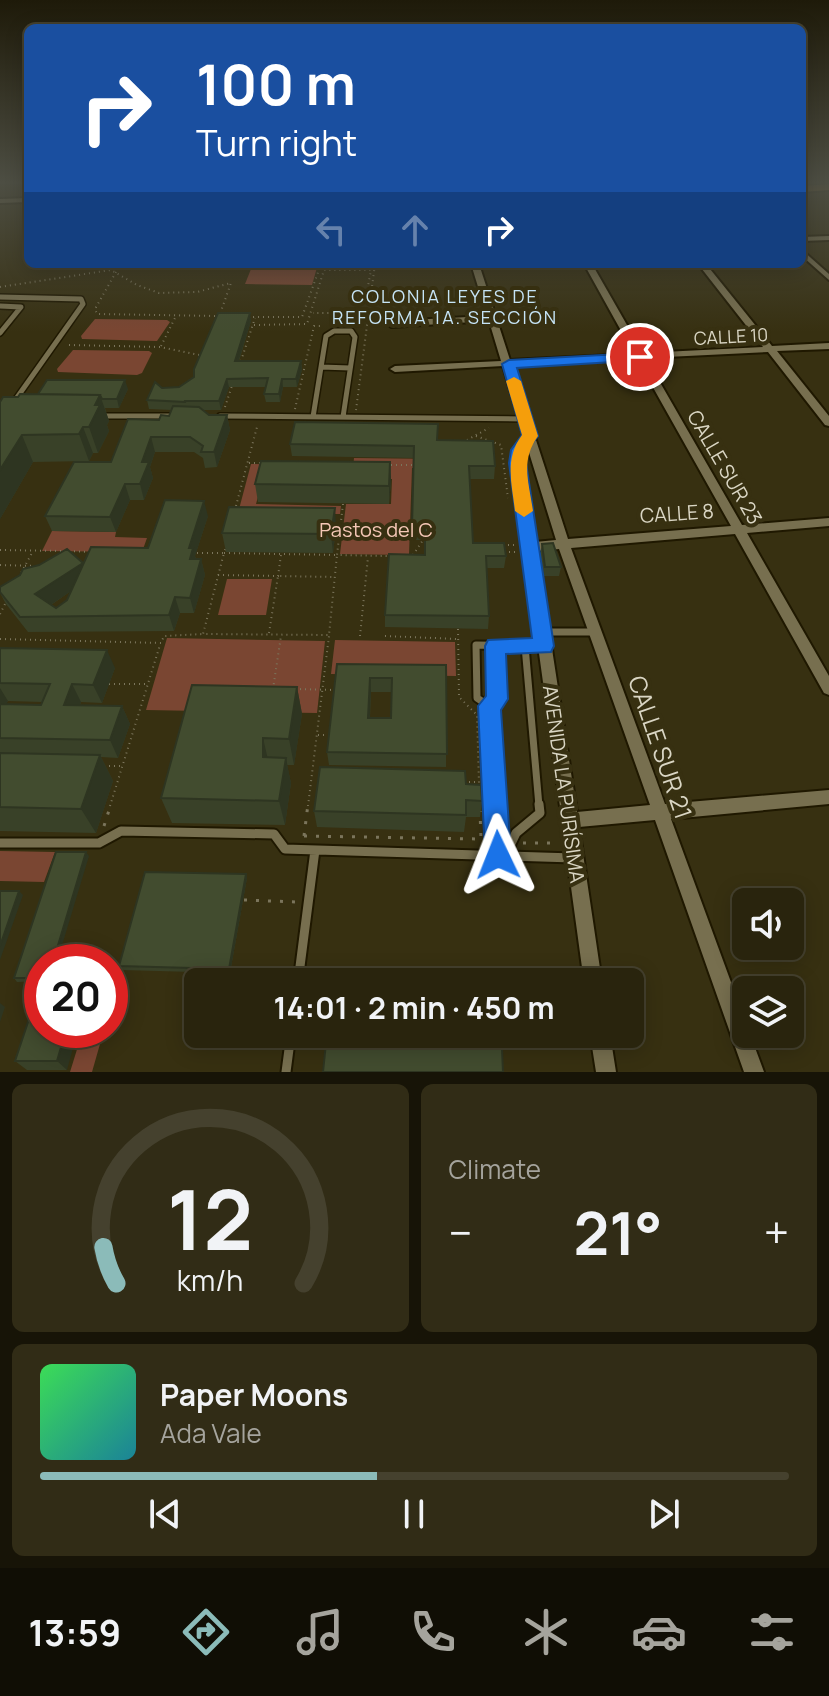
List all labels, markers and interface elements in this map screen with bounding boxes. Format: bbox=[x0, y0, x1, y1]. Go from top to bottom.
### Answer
text: 100 m bbox=[196, 45, 356, 122]
icon: right bbox=[64, 56, 168, 160]
text: Turn right bbox=[196, 118, 357, 167]
icon: left bbox=[309, 208, 353, 252]
icon: ahead bbox=[393, 208, 437, 252]
icon: right bbox=[477, 208, 521, 252]
district label: COLONIA LEYES DE REFORMA 1A. SECCIÓN bbox=[332, 284, 558, 329]
street label: CALLE 10 bbox=[693, 322, 769, 350]
pin bbox=[606, 323, 674, 391]
icon: arrive bbox=[618, 335, 662, 379]
street label: CALLE SUR 23 bbox=[681, 405, 769, 529]
street label: CALLE 8 bbox=[639, 497, 715, 529]
park label: Pastos del C bbox=[319, 516, 433, 543]
street label: CALLE SUR 21 bbox=[621, 671, 701, 823]
street label: AVENIDA LA PURÍSIMA bbox=[537, 683, 591, 885]
position arrow bbox=[456, 813, 540, 897]
map controls bbox=[732, 888, 804, 1048]
button: sound bbox=[732, 888, 804, 960]
speed limit sign: 20 bbox=[24, 944, 128, 1048]
button: layers bbox=[732, 976, 804, 1048]
text: 14:01 · 2 min · 450 m bbox=[273, 987, 555, 1028]
text: Climate bbox=[449, 1151, 541, 1187]
text: 12 bbox=[167, 1161, 253, 1275]
text: 21° bbox=[573, 1191, 662, 1273]
text: − bbox=[449, 1202, 472, 1262]
text: + bbox=[764, 1202, 789, 1262]
text: km/h bbox=[177, 1261, 243, 1300]
text: Paper Moons bbox=[160, 1374, 348, 1415]
text: Ada Vale bbox=[160, 1415, 262, 1451]
icon: previous bbox=[143, 1492, 187, 1536]
icon: pause bbox=[392, 1492, 436, 1536]
icon: next bbox=[642, 1492, 686, 1536]
icon: directions bbox=[178, 1604, 234, 1660]
icon: music bbox=[292, 1604, 348, 1660]
icon: phone bbox=[405, 1604, 461, 1660]
icon: climate bbox=[518, 1604, 574, 1660]
icon: car bbox=[631, 1604, 687, 1660]
icon: filters bbox=[744, 1604, 800, 1660]
text: 13:59 bbox=[29, 1608, 121, 1657]

